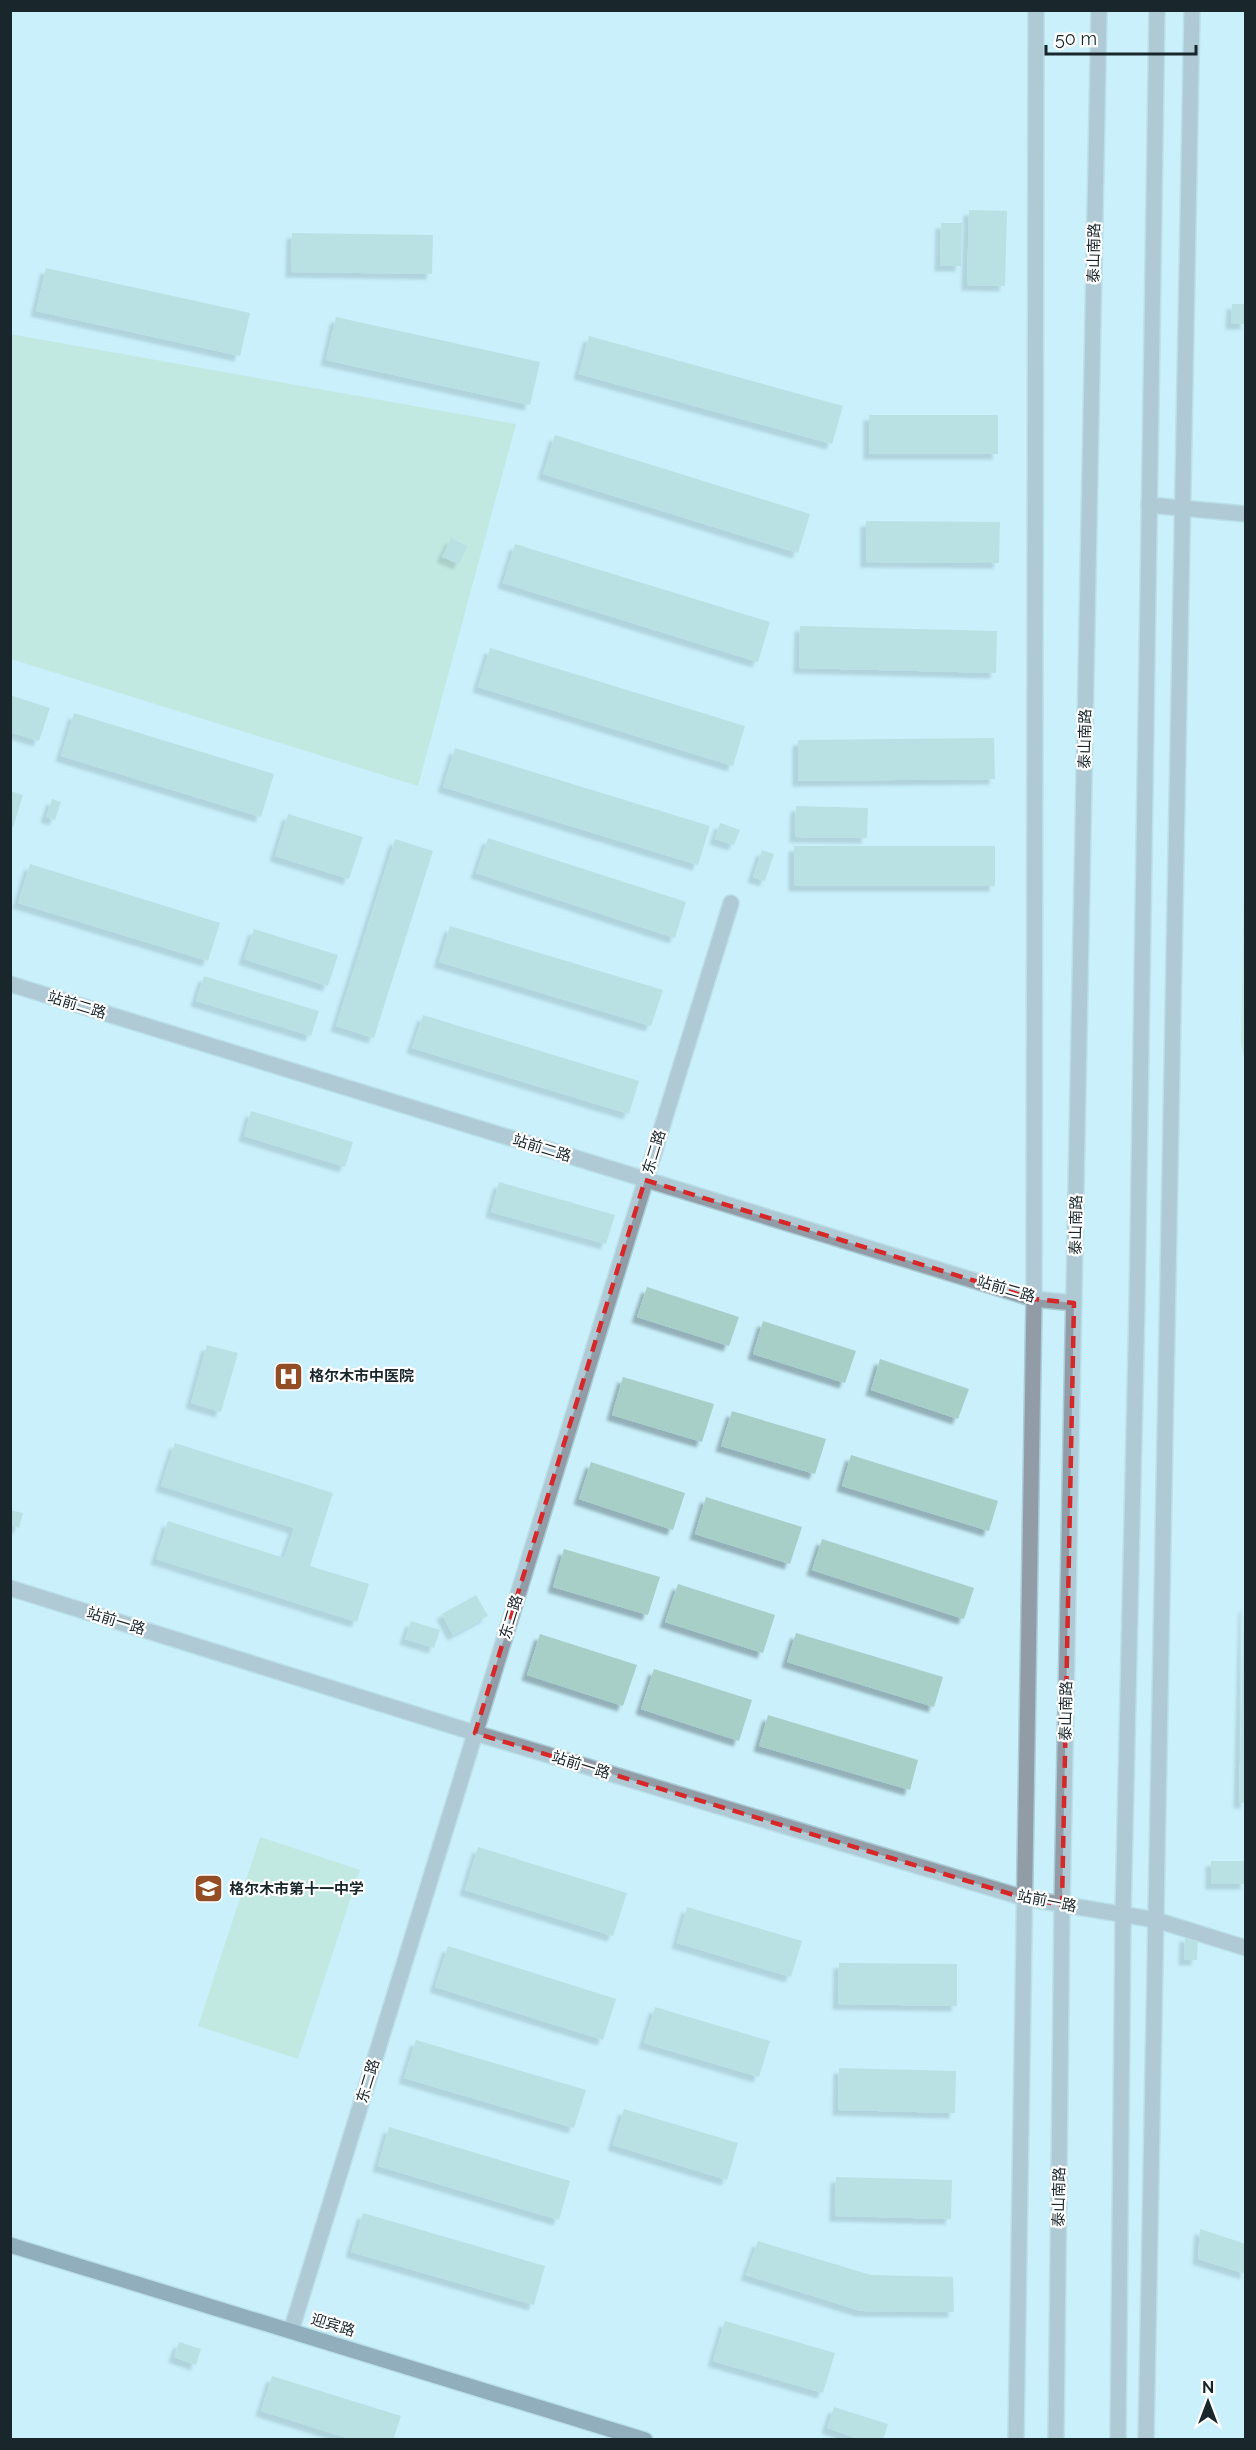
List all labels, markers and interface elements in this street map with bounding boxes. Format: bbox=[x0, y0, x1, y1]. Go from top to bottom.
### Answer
scale bar bbox=[1046, 18, 1196, 56]
text: 50 m bbox=[1055, 28, 1097, 49]
street label: 泰山南路 bbox=[1084, 223, 1104, 283]
street label: 泰山南路 bbox=[1075, 709, 1095, 769]
street label: 站前二路 bbox=[46, 988, 108, 1022]
street label: 东二路 bbox=[639, 1128, 669, 1176]
street label: 站前二路 bbox=[511, 1131, 573, 1165]
street label: 泰山南路 bbox=[1066, 1195, 1086, 1255]
street label: 站前二路 bbox=[975, 1272, 1037, 1306]
hospital icon: 格尔木市中医院 bbox=[272, 1360, 304, 1392]
place label: 格尔木市中医院 bbox=[309, 1367, 414, 1385]
street label: 东二路 bbox=[496, 1593, 526, 1641]
street label: 站前一路 bbox=[85, 1604, 147, 1638]
street label: 泰山南路 bbox=[1056, 1681, 1076, 1741]
street label: 站前一路 bbox=[550, 1748, 612, 1782]
school or university icon: 格尔木市第十一中学 bbox=[192, 1873, 224, 1905]
place label: 格尔木市第十一中学 bbox=[229, 1880, 364, 1898]
street label: 站前一路 bbox=[1016, 1886, 1078, 1916]
street label: 东二路 bbox=[353, 2057, 383, 2105]
street label: 泰山南路 bbox=[1049, 2167, 1069, 2227]
street label: 迎宾路 bbox=[309, 2310, 357, 2340]
north arrow bbox=[1178, 2372, 1238, 2432]
text: N bbox=[1202, 2378, 1214, 2397]

